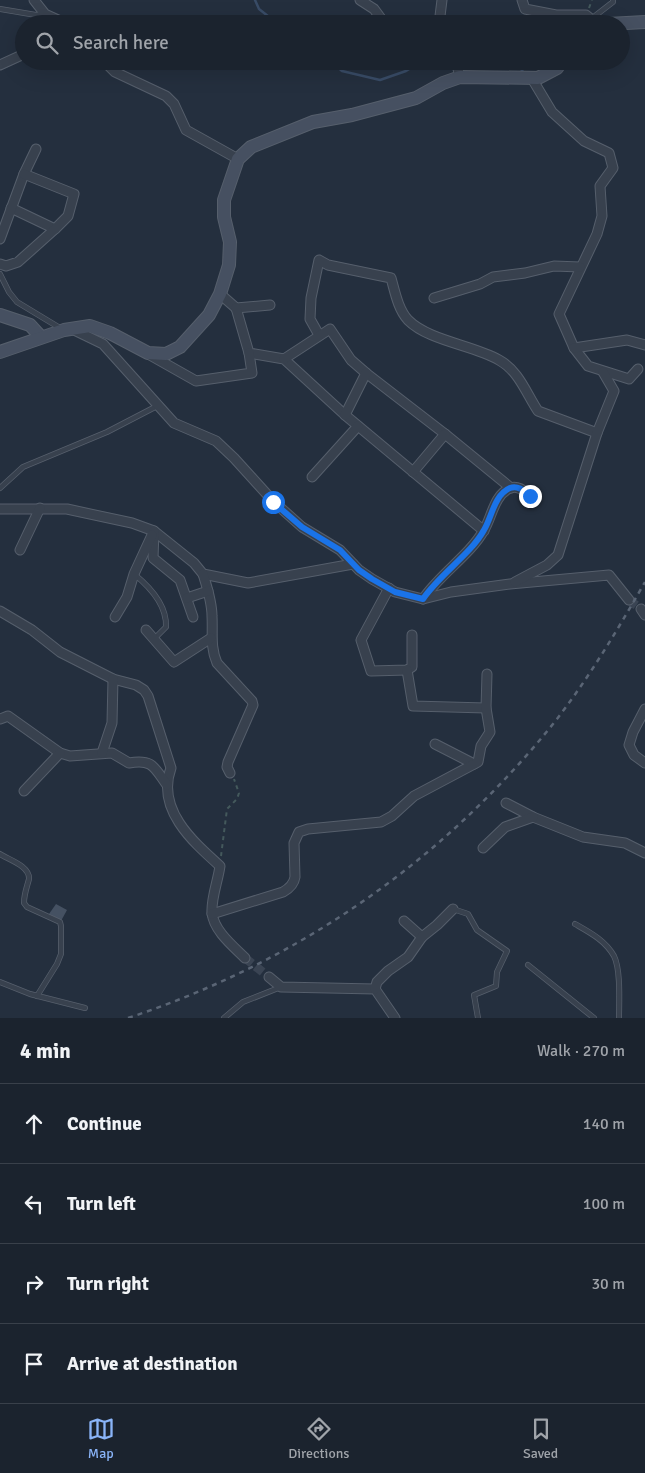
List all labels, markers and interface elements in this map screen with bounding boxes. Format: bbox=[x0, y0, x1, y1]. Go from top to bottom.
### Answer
search box bbox=[15, 15, 630, 70]
icon: search bbox=[33, 29, 61, 57]
text: Search here bbox=[73, 31, 169, 55]
route end bbox=[519, 485, 542, 508]
route start bbox=[262, 491, 285, 514]
text: 4 min bbox=[20, 1038, 71, 1064]
text: Walk · 270 m bbox=[537, 1041, 625, 1061]
icon: ahead bbox=[20, 1110, 48, 1138]
text: Continue bbox=[67, 1112, 142, 1136]
text: 140 m bbox=[583, 1114, 625, 1134]
icon: left bbox=[20, 1190, 48, 1218]
text: Turn left bbox=[67, 1192, 136, 1216]
text: 100 m bbox=[583, 1194, 625, 1214]
icon: right bbox=[20, 1270, 48, 1298]
text: Turn right bbox=[67, 1272, 149, 1296]
text: 30 m bbox=[591, 1274, 625, 1294]
icon: arrive bbox=[20, 1350, 48, 1378]
text: Arrive at destination bbox=[67, 1352, 238, 1376]
tab: Map bbox=[87, 1415, 115, 1462]
tab: Directions bbox=[288, 1415, 349, 1462]
tab: Saved bbox=[523, 1415, 558, 1462]

